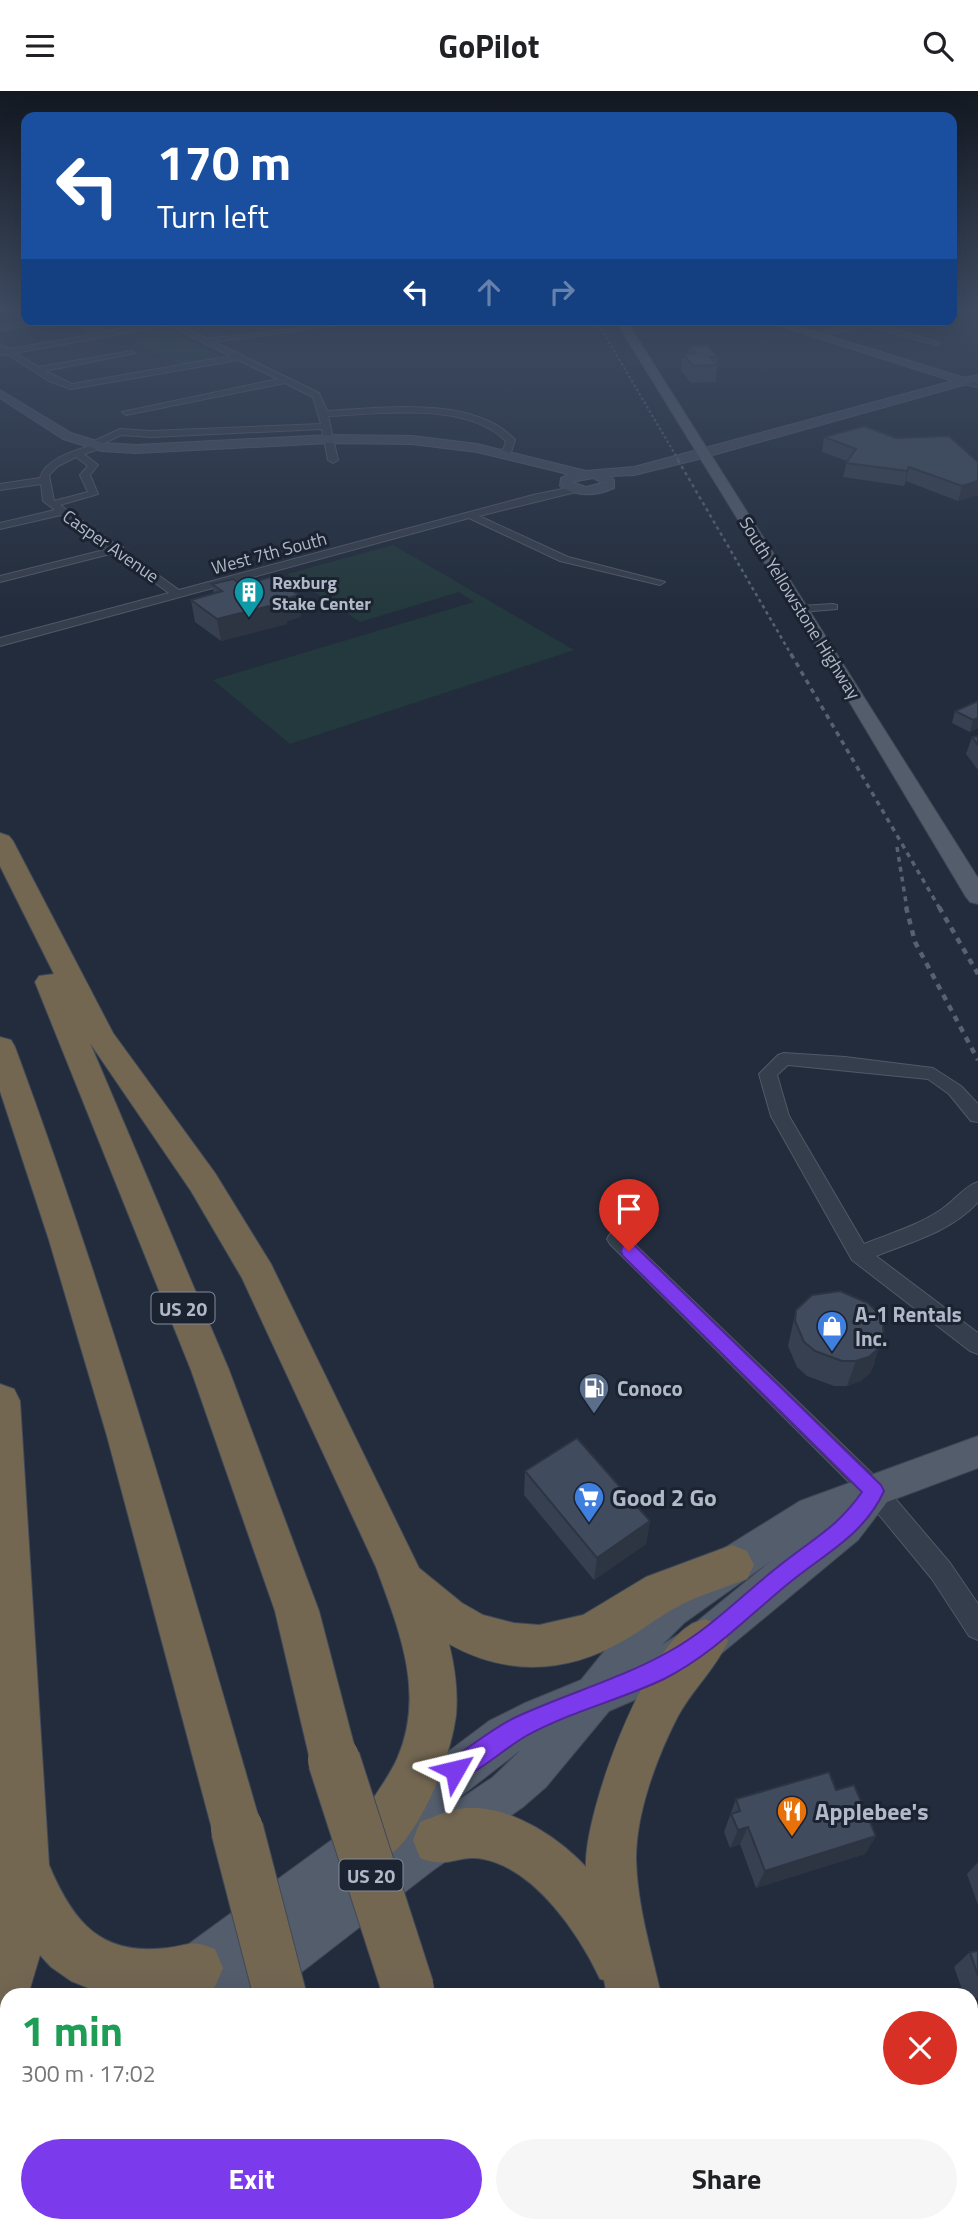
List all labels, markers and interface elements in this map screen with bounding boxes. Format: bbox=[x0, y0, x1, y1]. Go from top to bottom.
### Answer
text: GoPilot bbox=[439, 22, 539, 70]
icon: menu bbox=[21, 27, 59, 65]
icon: search bbox=[919, 27, 957, 65]
text: 170 m bbox=[157, 124, 291, 199]
icon: left bbox=[42, 140, 133, 231]
text: Turn left bbox=[157, 192, 269, 240]
icon: left bbox=[397, 273, 435, 311]
icon: ahead bbox=[470, 273, 508, 311]
icon: right bbox=[543, 273, 581, 311]
street label: Casper Avenue bbox=[57, 503, 165, 589]
street label: South Yellowstone Highway bbox=[733, 511, 867, 705]
street label: West 7th South bbox=[208, 525, 330, 581]
place label: Rexburg Stake Center bbox=[272, 569, 371, 617]
building icon: Rexburg Stake Center bbox=[232, 575, 266, 619]
pin bbox=[599, 1179, 659, 1251]
icon: arrive bbox=[610, 1190, 648, 1228]
road number: US 20 bbox=[152, 1293, 214, 1323]
place label: A-1 Rentals Inc. bbox=[855, 1298, 962, 1354]
shop icon: A-1 Rentals Inc. bbox=[815, 1309, 849, 1353]
fuel station icon: Conoco bbox=[577, 1371, 611, 1415]
place label: Conoco bbox=[617, 1372, 683, 1404]
place label: Good 2 Go bbox=[612, 1479, 717, 1515]
supermarket icon: Good 2 Go bbox=[572, 1480, 606, 1524]
position arrow bbox=[418, 1733, 492, 1807]
place label: Applebee's bbox=[815, 1793, 929, 1829]
restaurant icon: Applebee's bbox=[775, 1794, 809, 1838]
road number: US 20 bbox=[340, 1859, 402, 1891]
text: 1 min bbox=[21, 1998, 123, 2062]
button: close bbox=[883, 2011, 957, 2085]
text: 300 m · 17:02 bbox=[21, 2056, 156, 2091]
button: Exit bbox=[21, 2139, 482, 2219]
button: Share bbox=[496, 2139, 957, 2219]

